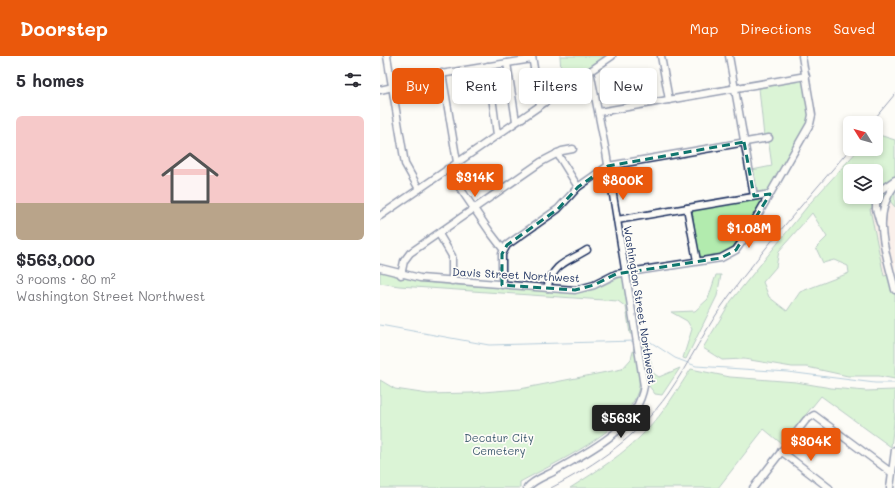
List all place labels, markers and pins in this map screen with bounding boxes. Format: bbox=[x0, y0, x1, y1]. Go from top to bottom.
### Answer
pin: $314K bbox=[447, 164, 503, 198]
pin: $800K bbox=[595, 167, 651, 201]
pin: $1.08M bbox=[716, 215, 782, 249]
pin: $563K bbox=[593, 405, 649, 439]
pin: $304K bbox=[783, 428, 839, 462]

